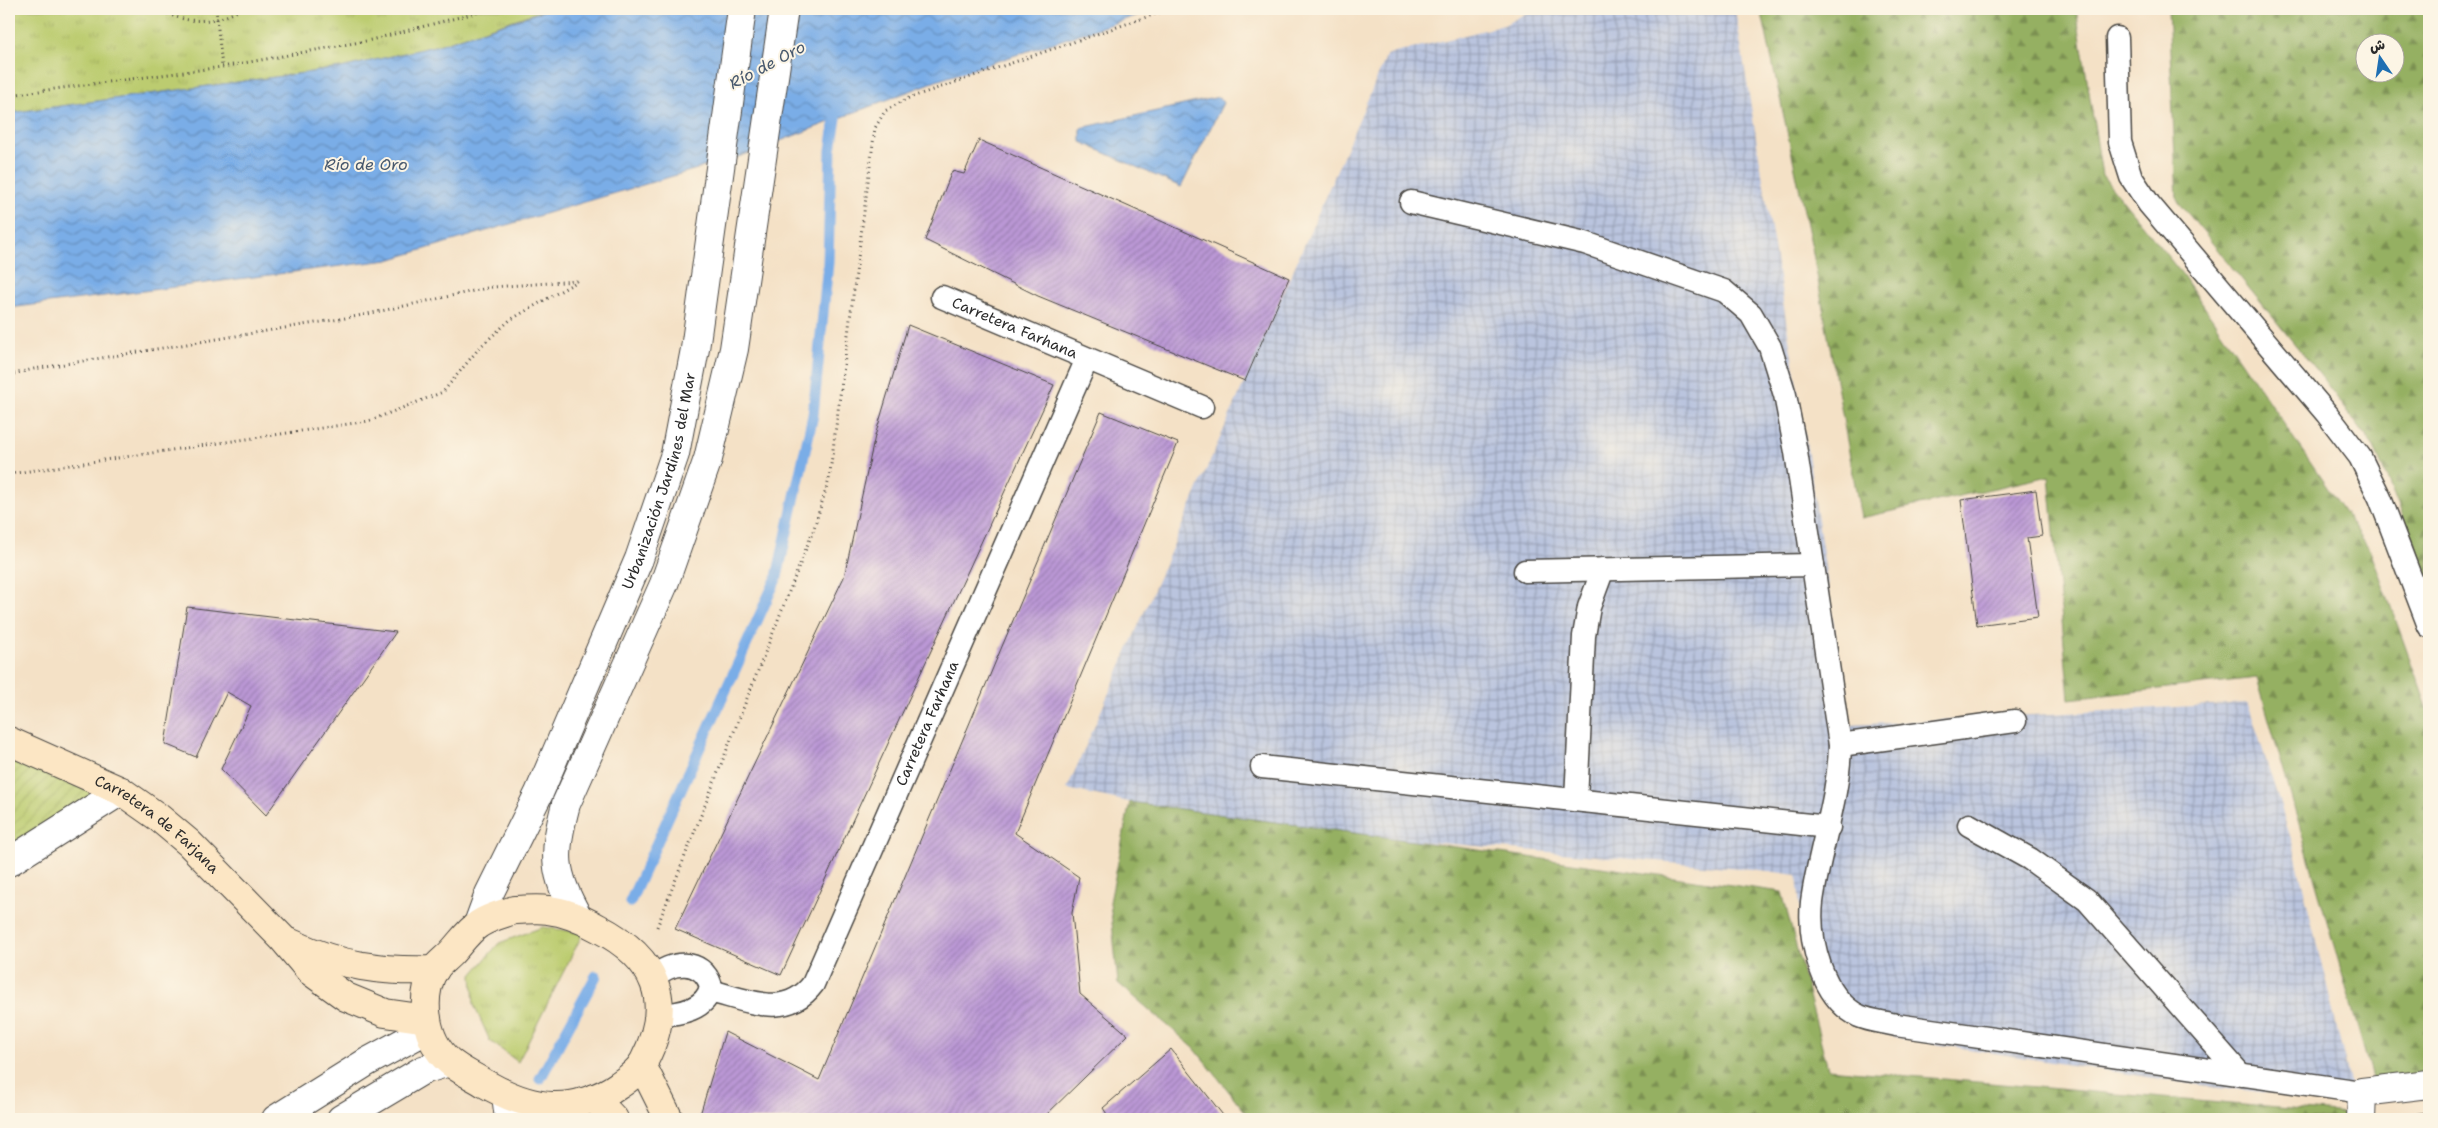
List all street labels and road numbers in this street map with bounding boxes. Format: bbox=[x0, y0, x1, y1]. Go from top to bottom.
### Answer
street label: Carretera Farhana bbox=[949, 292, 1081, 363]
street label: Urbanización Jardines del Mar bbox=[617, 371, 700, 592]
street label: Carretera Farhana bbox=[891, 657, 964, 789]
street label: Carretera de Farjana bbox=[91, 770, 224, 878]

